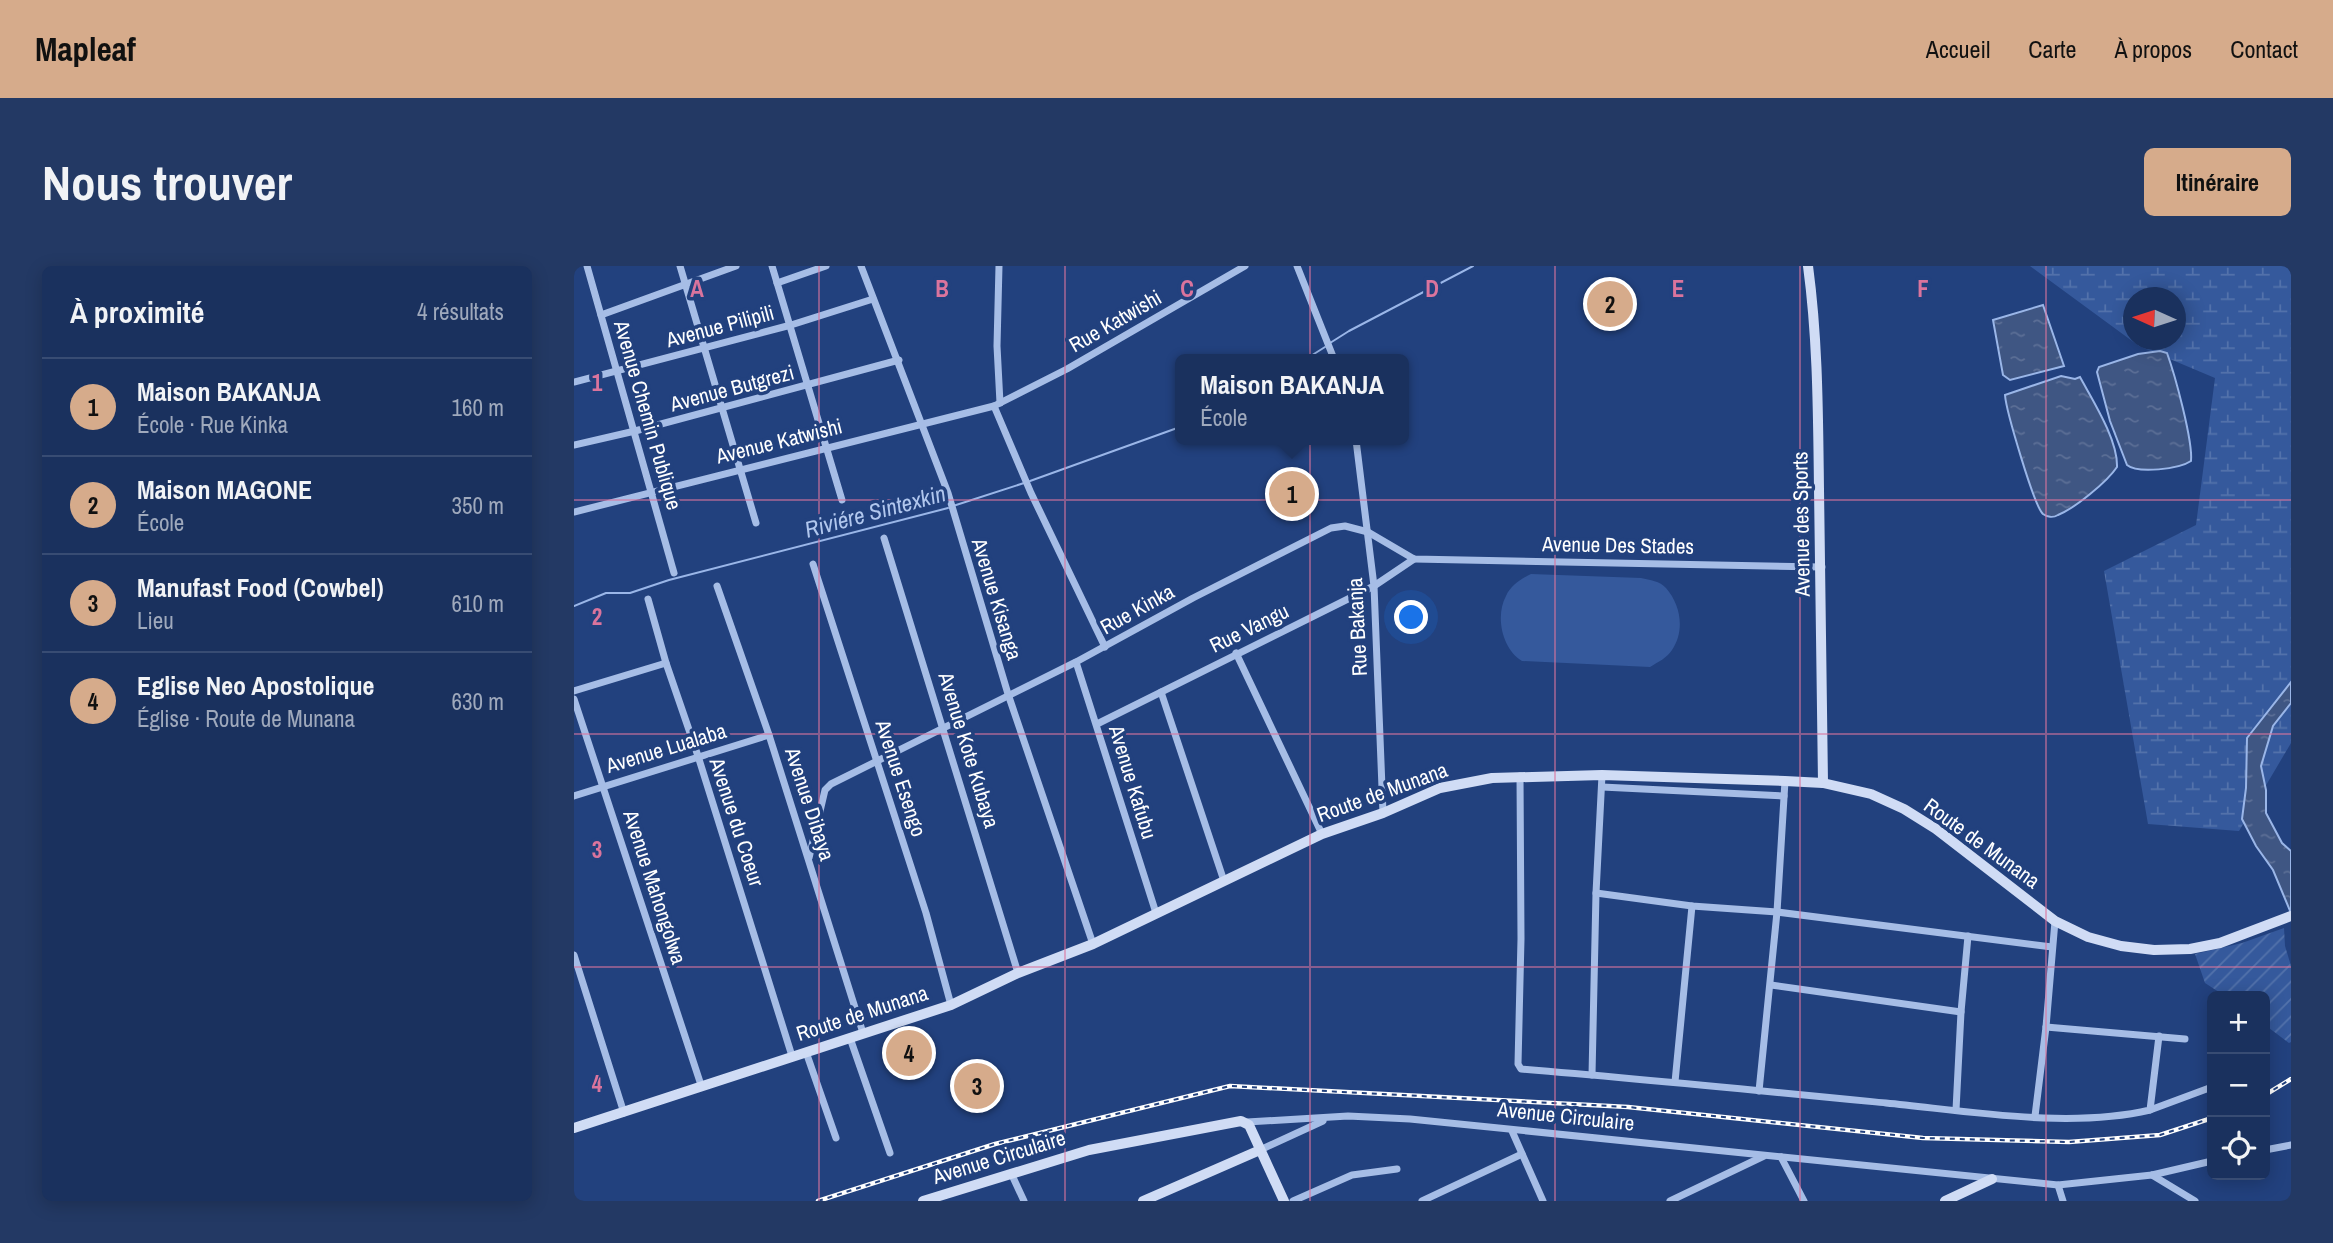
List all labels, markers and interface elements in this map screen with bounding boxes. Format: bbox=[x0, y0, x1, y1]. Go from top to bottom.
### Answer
text: Mapleaf bbox=[35, 27, 136, 71]
text: Accueil bbox=[1926, 33, 1990, 65]
text: Carte bbox=[2028, 33, 2076, 65]
text: À propos bbox=[2114, 33, 2192, 65]
text: Contact bbox=[2230, 33, 2298, 65]
button: Itinéraire bbox=[2144, 148, 2291, 216]
text: Nous trouver bbox=[42, 149, 292, 215]
text: A bbox=[690, 273, 704, 304]
text: B bbox=[935, 273, 949, 304]
text: C bbox=[1180, 273, 1194, 304]
text: D bbox=[1425, 273, 1439, 304]
text: E bbox=[1672, 273, 1684, 304]
text: F bbox=[1917, 273, 1929, 304]
pin: 2 bbox=[1587, 278, 1633, 330]
street label: Rue Katwishi bbox=[1063, 283, 1167, 359]
north arrow bbox=[2123, 287, 2186, 350]
text: À proximité bbox=[70, 292, 204, 332]
text: 4 résultats bbox=[417, 296, 504, 327]
street label: Avenue Pilipili bbox=[662, 298, 777, 355]
street label: Avenue Chemin Publique bbox=[607, 316, 689, 513]
popup bbox=[1175, 354, 1409, 445]
street label: Avenue Butgrezi bbox=[666, 358, 797, 419]
text: 1 bbox=[592, 367, 603, 398]
text: Maison BAKANJA bbox=[1200, 367, 1384, 402]
text: Maison BAKANJA bbox=[137, 374, 321, 409]
text: 1 bbox=[88, 392, 98, 423]
text: 160 m bbox=[452, 392, 504, 423]
text: École bbox=[1200, 402, 1247, 433]
text: École · Rue Kinka bbox=[137, 409, 288, 440]
street label: Avenue Katwishi bbox=[712, 411, 845, 471]
street label: Avenue des Sports bbox=[1785, 451, 1817, 598]
pin: 1 bbox=[1269, 468, 1315, 520]
text: Maison MAGONE bbox=[137, 472, 312, 507]
water label: Riviére Sintexkin bbox=[801, 477, 949, 545]
text: 2 bbox=[88, 490, 98, 521]
text: 350 m bbox=[452, 490, 504, 521]
text: École bbox=[137, 507, 184, 538]
street label: Avenue Des Stades bbox=[1541, 529, 1694, 561]
street label: Avenue Kisanga bbox=[964, 534, 1029, 664]
text: Manufast Food (Cowbel) bbox=[137, 570, 384, 605]
street label: Rue Kinka bbox=[1095, 577, 1180, 641]
street label: Rue Bakanja bbox=[1340, 577, 1374, 677]
text: 3 bbox=[88, 588, 98, 619]
text: 610 m bbox=[452, 588, 504, 619]
street label: Rue Vangu bbox=[1204, 596, 1294, 660]
your location bbox=[1394, 600, 1428, 634]
text: 2 bbox=[592, 601, 602, 632]
text: Lieu bbox=[137, 605, 174, 636]
text: Eglise Neo Apostolique bbox=[137, 668, 374, 703]
street label: Avenue Kote Kubaya bbox=[931, 668, 1007, 832]
text: 4 bbox=[88, 686, 98, 717]
text: 630 m bbox=[452, 686, 504, 717]
text: Église · Route de Munana bbox=[137, 703, 355, 734]
street label: Avenue Esengo bbox=[868, 715, 934, 840]
street label: Avenue Lualaba bbox=[601, 716, 730, 780]
street label: Avenue Kafubu bbox=[1102, 721, 1164, 842]
street label: Avenue Dibaya bbox=[778, 743, 842, 865]
street label: Avenue du Coeur bbox=[702, 753, 772, 890]
street label: Route de Munana bbox=[1313, 755, 1452, 829]
street label: Route de Munana bbox=[1918, 791, 2046, 895]
street label: Avenue Mahongolwa bbox=[616, 805, 694, 968]
text: 3 bbox=[592, 834, 602, 865]
street label: Route de Munana bbox=[792, 978, 932, 1048]
map controls bbox=[2207, 991, 2270, 1180]
button: + bbox=[2207, 991, 2270, 1054]
pin: 4 bbox=[886, 1027, 932, 1079]
button: − bbox=[2207, 1054, 2270, 1117]
pin: 3 bbox=[954, 1060, 1000, 1112]
text: 4 bbox=[592, 1068, 603, 1099]
street label: Avenue Circulaire bbox=[1495, 1094, 1636, 1138]
button: locate bbox=[2207, 1117, 2270, 1180]
street label: Avenue Circulaire bbox=[928, 1123, 1069, 1191]

